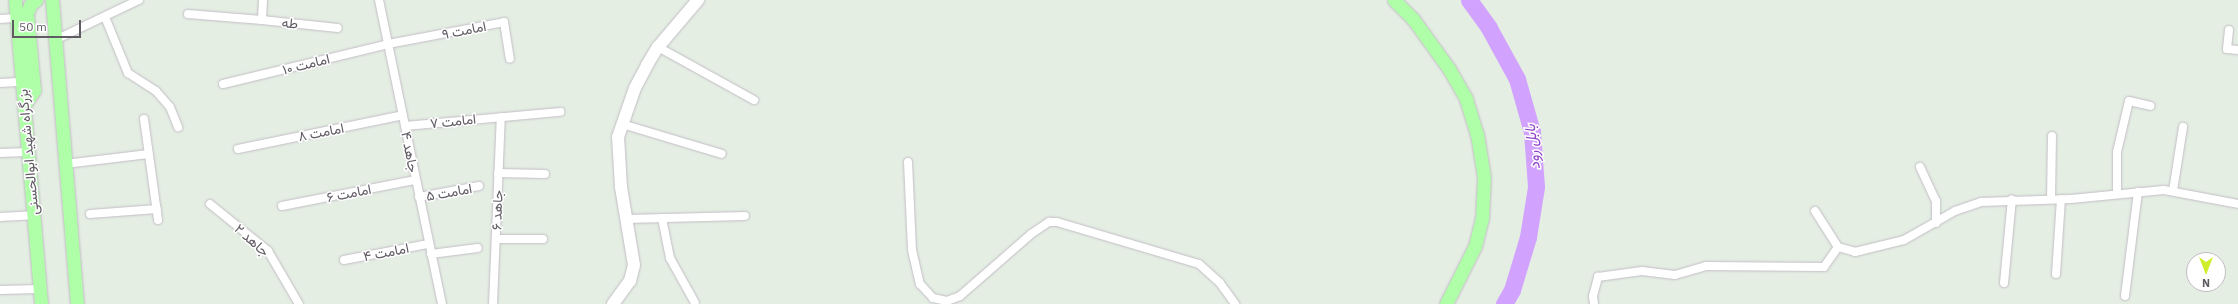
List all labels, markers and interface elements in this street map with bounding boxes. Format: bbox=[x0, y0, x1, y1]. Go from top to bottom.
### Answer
scale bar bbox=[14, 12, 83, 38]
street label: طه bbox=[281, 14, 299, 32]
street label: امامت ۹ bbox=[440, 17, 488, 43]
text: 50 m bbox=[19, 19, 47, 34]
street label: امامت ۱۰ bbox=[281, 50, 331, 78]
street label: بزرگراه شهید ابوالحسنی bbox=[14, 88, 42, 216]
street label: امامت ۷ bbox=[429, 110, 477, 132]
street label: امامت ۸ bbox=[297, 119, 345, 145]
water label: بابل رود bbox=[1520, 124, 1544, 170]
street label: جاهد ۴ bbox=[398, 130, 422, 174]
street label: امامت ۶ bbox=[325, 180, 373, 206]
street label: امامت ۵ bbox=[425, 180, 473, 204]
street label: جاهد ۶ bbox=[488, 190, 506, 230]
street label: جاهد ۲ bbox=[231, 220, 273, 260]
street label: امامت ۴ bbox=[362, 239, 410, 265]
north arrow bbox=[2186, 252, 2226, 292]
text: N bbox=[2202, 276, 2210, 290]

